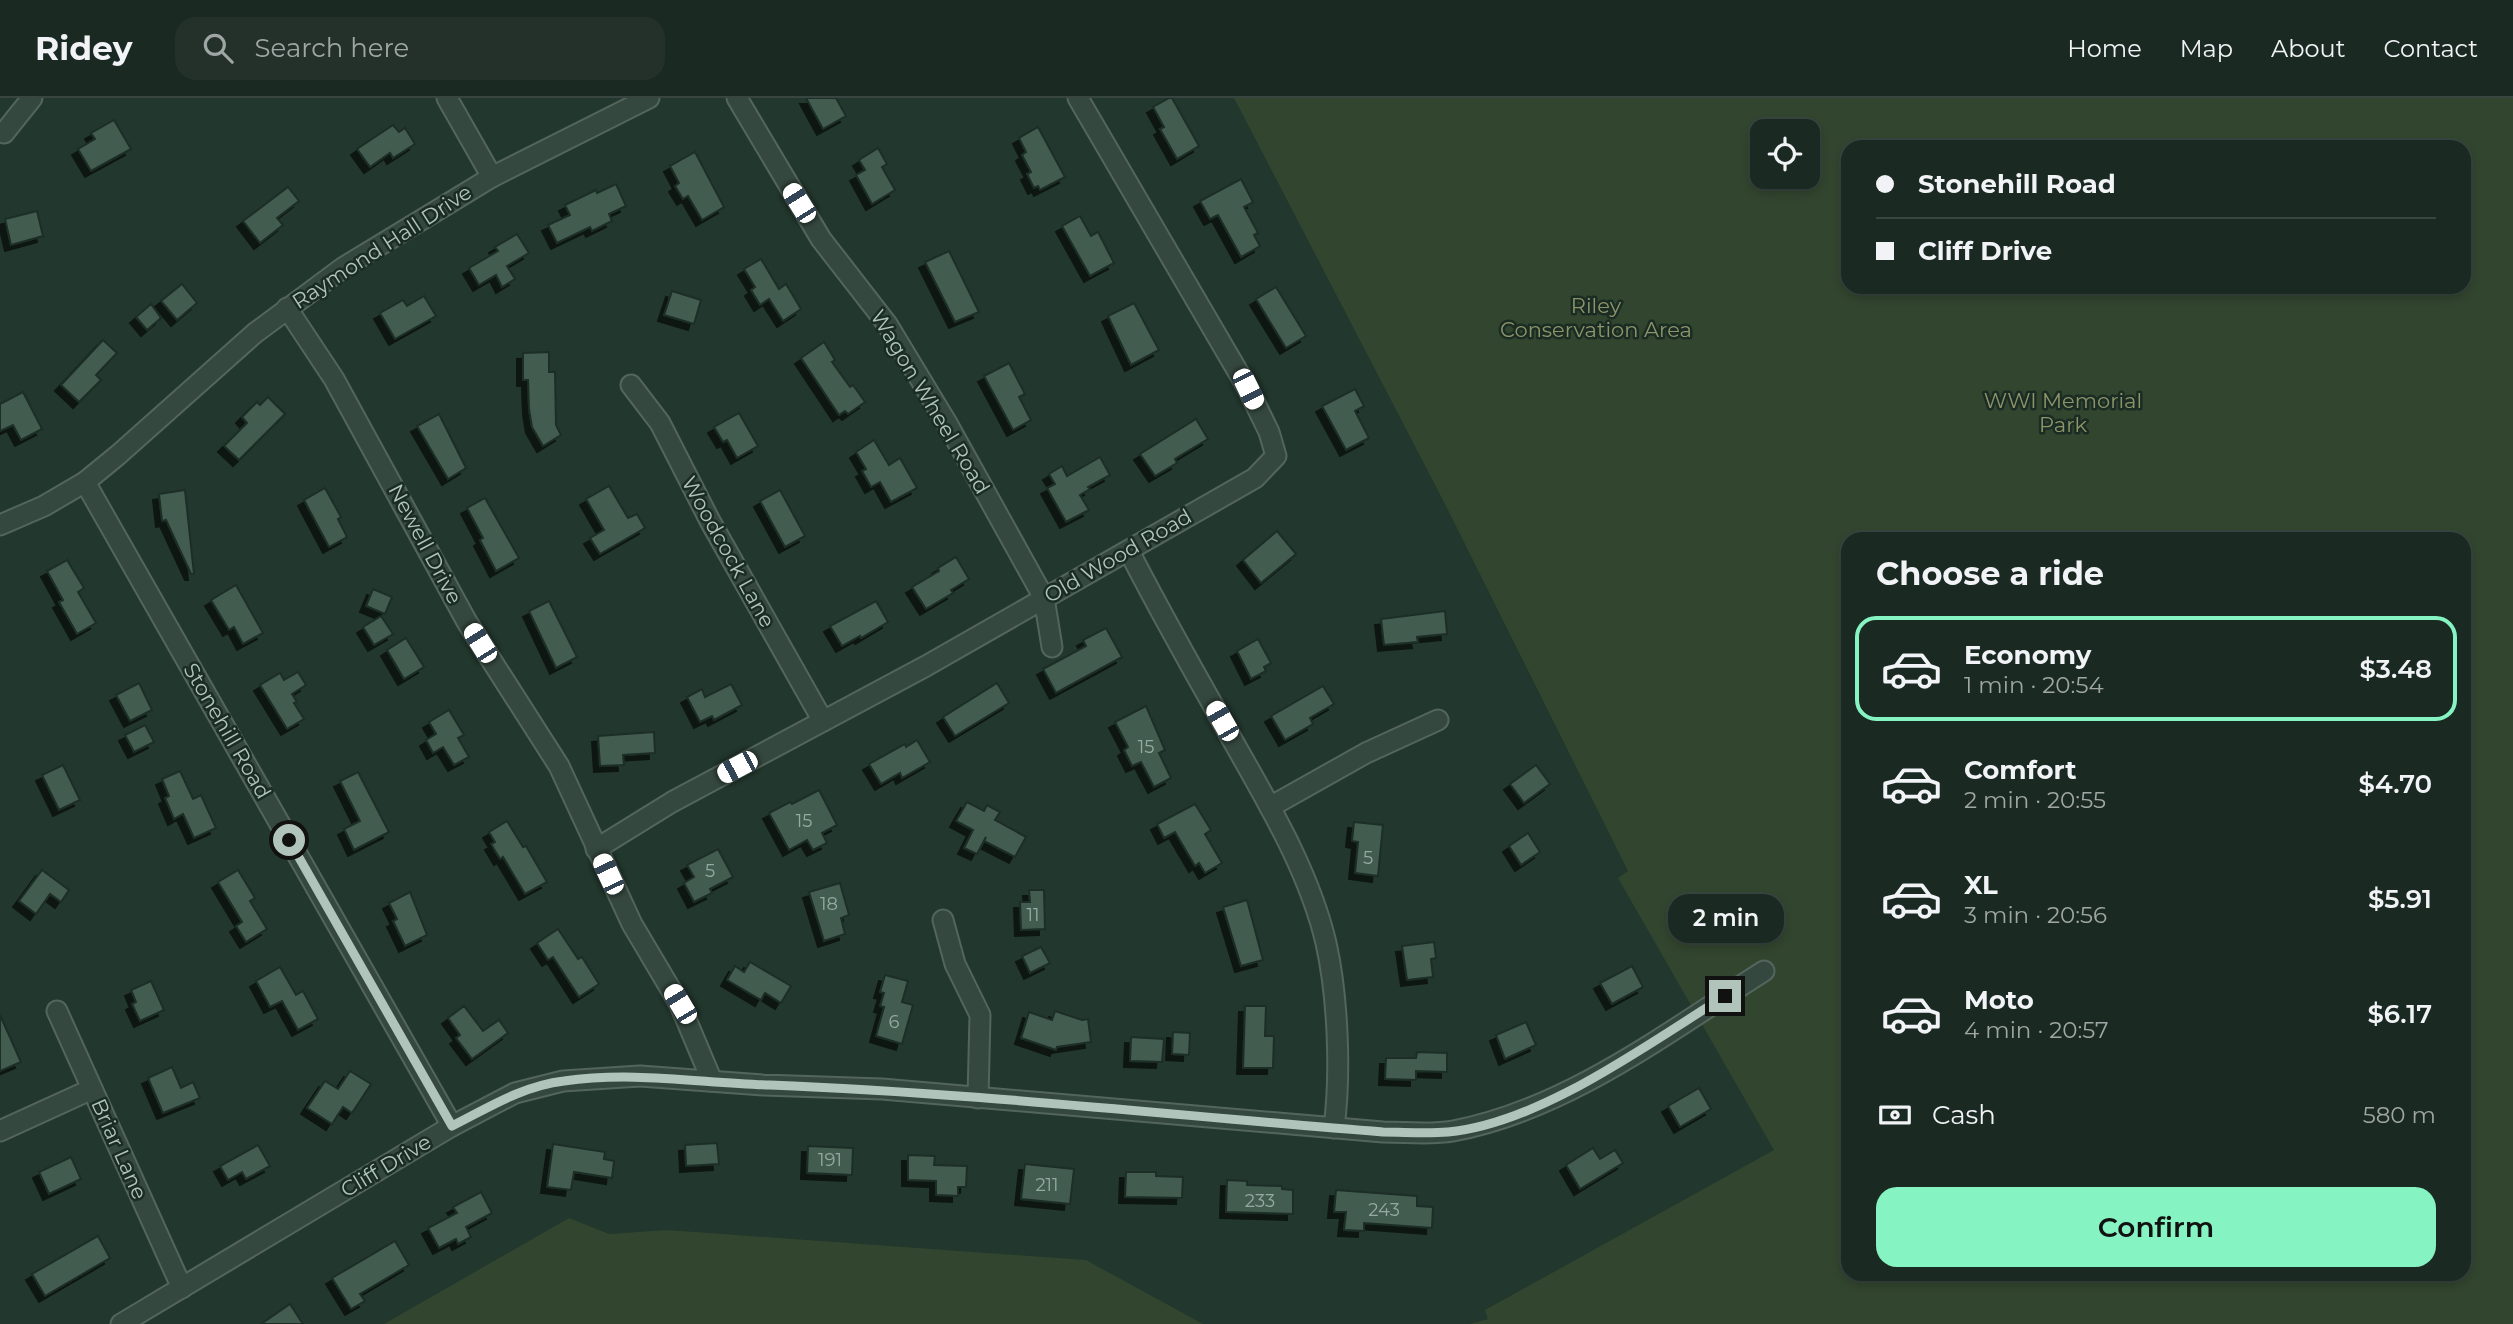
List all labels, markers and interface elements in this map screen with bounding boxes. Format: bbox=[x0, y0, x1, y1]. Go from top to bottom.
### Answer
search box bbox=[175, 17, 665, 80]
text: Ridey bbox=[35, 28, 133, 68]
icon: search bbox=[199, 29, 237, 67]
text: Search here bbox=[255, 32, 409, 64]
text: Home bbox=[2067, 34, 2142, 63]
text: Map bbox=[2180, 34, 2233, 63]
text: About bbox=[2271, 34, 2345, 63]
text: Contact bbox=[2383, 34, 2478, 63]
map controls bbox=[1750, 119, 1820, 189]
button: locate bbox=[1750, 119, 1820, 189]
text: Stonehill Road bbox=[1918, 168, 2116, 200]
street label: Raymond Hall Drive bbox=[287, 179, 476, 314]
car bbox=[779, 180, 820, 226]
text: Cliff Drive bbox=[1918, 235, 2052, 267]
park label: Riley Conservation Area bbox=[1500, 293, 1692, 342]
street label: Wagon Wheel Road bbox=[866, 305, 995, 498]
car bbox=[1230, 366, 1267, 412]
park label: WWI Memorial Park bbox=[1984, 388, 2142, 437]
street label: Woodcock Lane bbox=[677, 472, 780, 632]
street label: Newell Drive bbox=[383, 480, 468, 608]
street label: Old Wood Road bbox=[1040, 503, 1196, 608]
text: Choose a ride bbox=[1876, 554, 2104, 593]
car bbox=[460, 620, 501, 666]
icon: car bbox=[1880, 637, 1943, 700]
text: Economy bbox=[1964, 639, 2091, 671]
text: $3.48 bbox=[2360, 653, 2432, 685]
street label: Stonehill Road bbox=[178, 658, 276, 803]
text: 1 min · 20:54 bbox=[1964, 671, 2104, 699]
car bbox=[1203, 698, 1242, 744]
house number: 15 bbox=[1138, 736, 1154, 758]
car bbox=[714, 748, 761, 786]
icon: car bbox=[1880, 752, 1943, 815]
text: Comfort bbox=[1964, 754, 2076, 786]
text: $4.70 bbox=[2358, 768, 2432, 800]
text: 2 min · 20:55 bbox=[1964, 786, 2106, 814]
house number: 15 bbox=[796, 810, 812, 832]
route start bbox=[273, 824, 305, 856]
house number: 5 bbox=[1363, 847, 1373, 869]
car bbox=[590, 851, 627, 897]
house number: 5 bbox=[705, 860, 715, 882]
icon: car bbox=[1880, 867, 1943, 930]
text: XL bbox=[1964, 869, 1998, 901]
text: $5.91 bbox=[2368, 883, 2432, 915]
house number: 18 bbox=[820, 893, 838, 915]
callout: 2 min bbox=[1667, 894, 1783, 944]
text: 3 min · 20:56 bbox=[1964, 901, 2107, 929]
house number: 11 bbox=[1027, 904, 1040, 926]
text: 2 min bbox=[1693, 904, 1759, 932]
route end bbox=[1709, 980, 1741, 1012]
car bbox=[661, 981, 700, 1027]
icon: car bbox=[1880, 982, 1943, 1045]
text: Moto bbox=[1964, 984, 2034, 1016]
text: $6.17 bbox=[2367, 998, 2432, 1030]
house number: 6 bbox=[889, 1011, 900, 1033]
text: 4 min · 20:57 bbox=[1964, 1016, 2109, 1044]
street label: Briar Lane bbox=[86, 1095, 153, 1203]
icon: cash bbox=[1876, 1096, 1914, 1134]
text: Cash bbox=[1932, 1099, 1996, 1131]
text: 580 m bbox=[2363, 1101, 2436, 1129]
street label: Cliff Drive bbox=[336, 1129, 435, 1202]
house number: 191 bbox=[818, 1149, 842, 1171]
house number: 211 bbox=[1035, 1174, 1059, 1196]
button: Confirm bbox=[1876, 1187, 2436, 1267]
house number: 233 bbox=[1245, 1190, 1275, 1212]
house number: 243 bbox=[1368, 1199, 1400, 1221]

